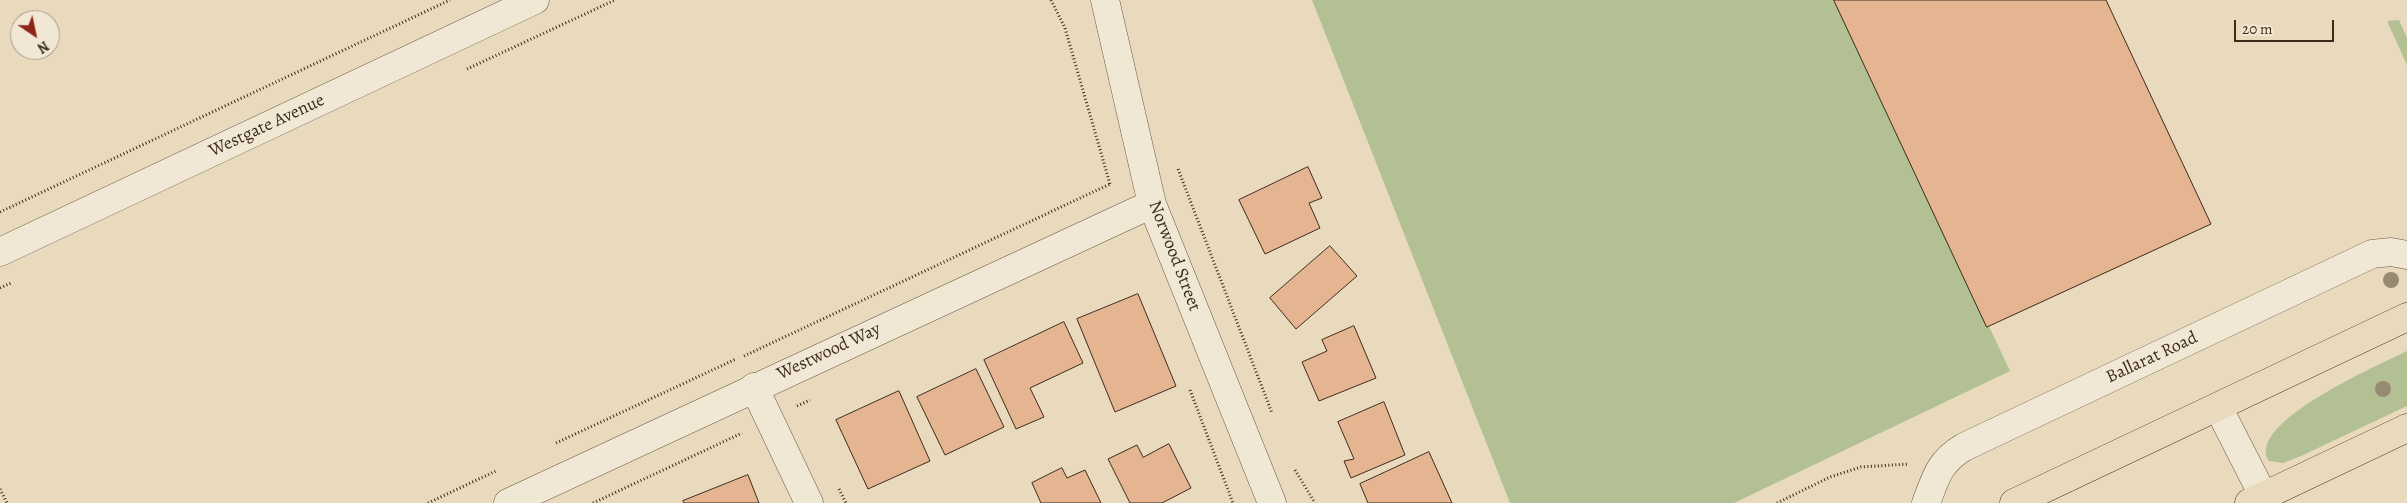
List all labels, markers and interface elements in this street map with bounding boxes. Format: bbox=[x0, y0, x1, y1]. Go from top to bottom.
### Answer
north arrow bbox=[10, 10, 60, 60]
scale bar bbox=[2237, 10, 2337, 42]
text: 20 m bbox=[2242, 19, 2273, 39]
text: N bbox=[34, 36, 53, 58]
street label: Westgate Avenue bbox=[206, 90, 328, 162]
street label: Norwood Street bbox=[1143, 198, 1205, 314]
street label: Westwood Way bbox=[774, 319, 884, 385]
street label: Ballarat Road bbox=[2103, 327, 2201, 389]

